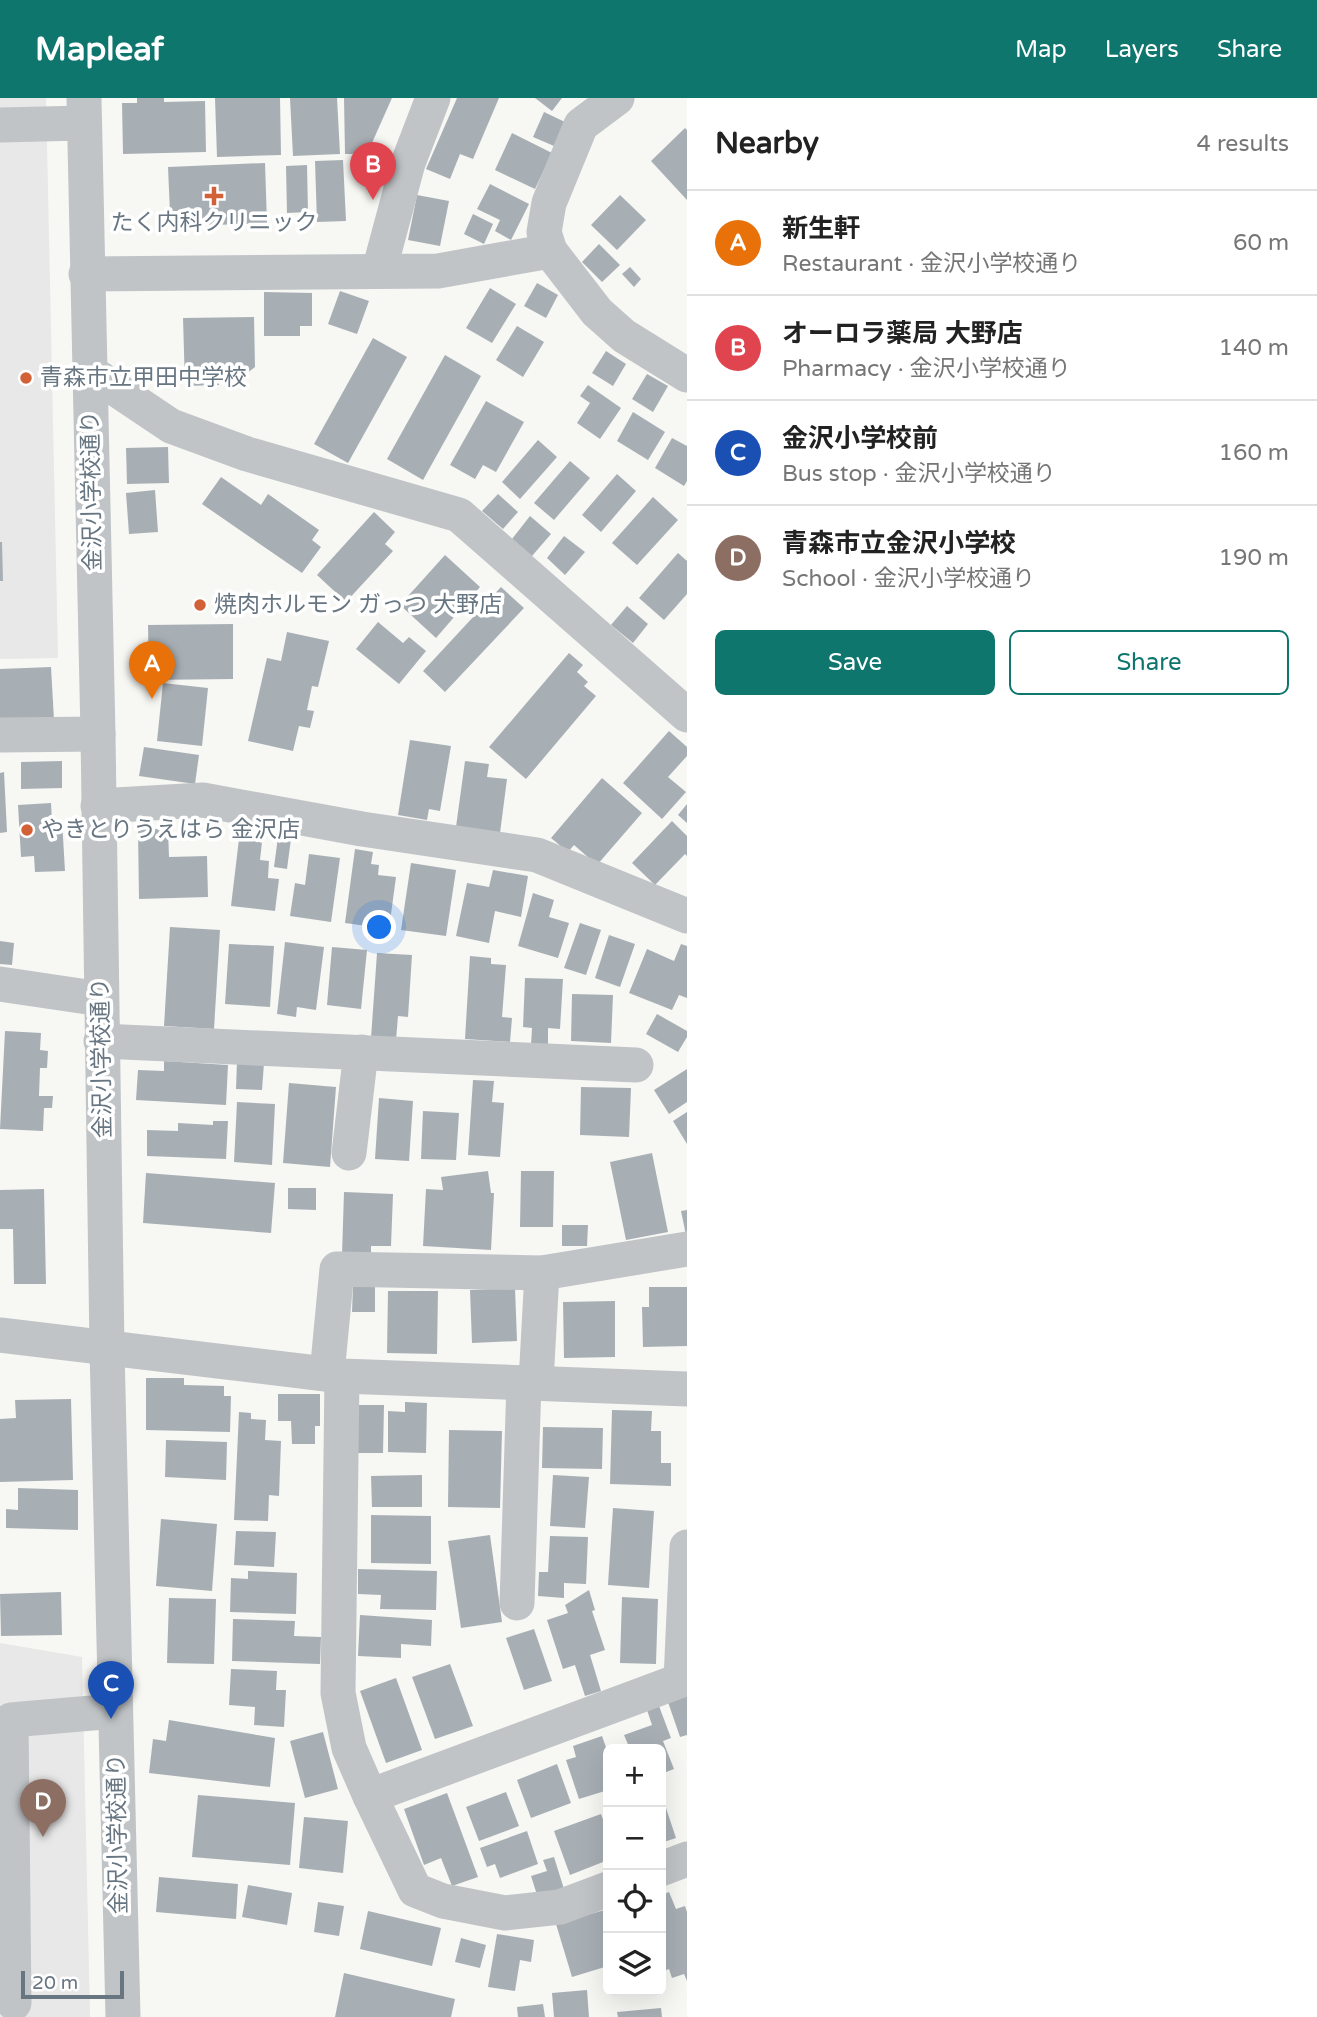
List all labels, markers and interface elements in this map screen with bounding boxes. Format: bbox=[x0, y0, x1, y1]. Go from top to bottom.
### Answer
text: Mapleaf bbox=[35, 30, 164, 69]
text: Map bbox=[1015, 35, 1067, 64]
text: Layers bbox=[1105, 35, 1179, 64]
text: Share bbox=[1217, 35, 1282, 64]
text: Nearby bbox=[715, 125, 819, 162]
text: 4 results bbox=[1196, 130, 1289, 158]
pin: B bbox=[350, 142, 396, 200]
marker: たく内科クリニック bbox=[204, 186, 224, 206]
place label: たく内科クリニック bbox=[111, 209, 318, 237]
text: 新生軒 bbox=[782, 213, 860, 244]
text: A bbox=[729, 229, 747, 257]
text: 60 m bbox=[1233, 229, 1289, 257]
text: Restaurant · 金沢小学校通り bbox=[782, 250, 1081, 278]
text: オーロラ薬局 大野店 bbox=[782, 318, 1023, 349]
text: B bbox=[730, 334, 746, 362]
text: 140 m bbox=[1219, 334, 1289, 362]
text: Pharmacy · 金沢小学校通り bbox=[782, 355, 1071, 383]
place label: 青森市立甲田中学校 bbox=[40, 364, 247, 392]
marker: 青森市立甲田中学校 bbox=[18, 370, 34, 386]
street label: 金沢小学校通り bbox=[77, 410, 107, 572]
text: 金沢小学校前 bbox=[782, 423, 938, 454]
text: C bbox=[730, 439, 746, 467]
text: 160 m bbox=[1219, 439, 1289, 467]
text: Bus stop · 金沢小学校通り bbox=[782, 460, 1056, 488]
text: 青森市立金沢小学校 bbox=[782, 528, 1016, 559]
text: D bbox=[729, 544, 747, 572]
text: 190 m bbox=[1219, 544, 1289, 572]
text: School · 金沢小学校通り bbox=[782, 565, 1035, 593]
place label: 焼肉ホルモン ガっつ 大野店 bbox=[214, 591, 502, 619]
marker: 焼肉ホルモン ガっつ 大野店 bbox=[192, 597, 208, 613]
button: Save bbox=[715, 630, 995, 695]
button: Share bbox=[1009, 630, 1289, 695]
pin: A bbox=[129, 641, 175, 699]
place label: やきとりうえはら 金沢店 bbox=[41, 816, 300, 844]
marker: やきとりうえはら 金沢店 bbox=[19, 822, 35, 838]
your location bbox=[362, 910, 396, 944]
street label: 金沢小学校通り bbox=[87, 977, 117, 1139]
pin: C bbox=[88, 1661, 134, 1719]
map controls bbox=[603, 1744, 666, 1996]
button: + bbox=[603, 1744, 666, 1807]
street label: 金沢小学校通り bbox=[103, 1753, 133, 1915]
pin: D bbox=[20, 1779, 66, 1837]
button: − bbox=[603, 1807, 666, 1870]
button: locate bbox=[603, 1870, 666, 1933]
button: layers bbox=[603, 1933, 666, 1996]
scale bar bbox=[21, 1968, 124, 2000]
text: 20 m bbox=[32, 1972, 78, 1994]

